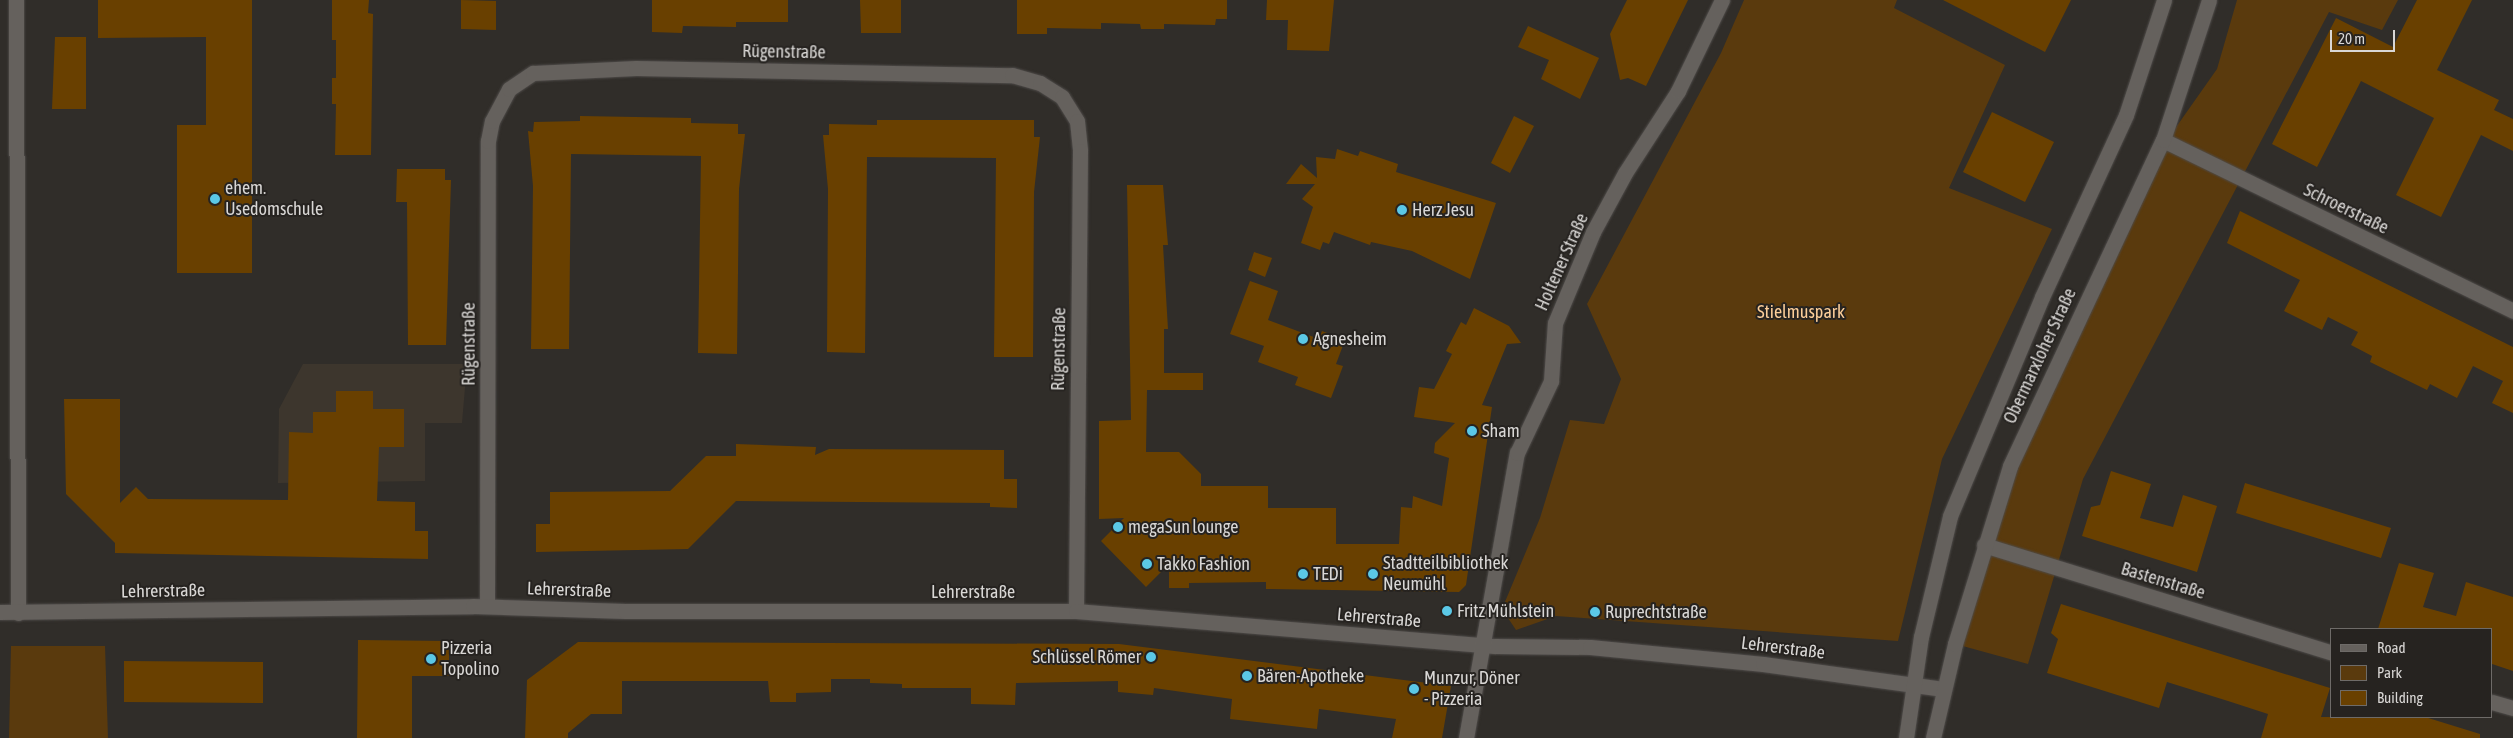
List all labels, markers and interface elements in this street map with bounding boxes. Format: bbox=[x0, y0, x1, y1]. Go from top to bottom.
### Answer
scale bar bbox=[2333, 20, 2398, 52]
text: 20 m bbox=[2338, 30, 2365, 47]
street label: Rügenstraße bbox=[742, 40, 826, 64]
place label: ehem. Usedomschule bbox=[225, 178, 323, 220]
street label: Schroerstraße bbox=[2300, 179, 2392, 239]
marker: ehem. Usedomschule bbox=[209, 193, 221, 205]
place label: Herz Jesu bbox=[1412, 199, 1474, 221]
marker: Herz Jesu bbox=[1396, 204, 1408, 216]
street label: Holtener Straße bbox=[1531, 210, 1593, 314]
street label: Obermarxloher Straße bbox=[1999, 285, 2081, 427]
park label: Stielmuspark bbox=[1757, 301, 1845, 323]
street label: Rügenstraße bbox=[458, 302, 480, 386]
street label: Rügenstraße bbox=[1047, 307, 1071, 391]
place label: Agnesheim bbox=[1313, 328, 1387, 350]
marker: Agnesheim bbox=[1297, 333, 1309, 345]
place label: Sham bbox=[1482, 420, 1520, 442]
marker: Sham bbox=[1466, 425, 1478, 437]
place label: megaSun lounge bbox=[1128, 516, 1238, 538]
marker: megaSun lounge bbox=[1112, 521, 1124, 533]
place label: Takko Fashion bbox=[1157, 553, 1250, 575]
place label: Stadtteilbibliothek Neumühl bbox=[1383, 553, 1508, 596]
marker: Takko Fashion bbox=[1141, 558, 1153, 570]
street label: Bastenstraße bbox=[2118, 558, 2208, 604]
place label: TEDi bbox=[1313, 563, 1343, 585]
marker: TEDi bbox=[1297, 568, 1309, 580]
marker: Stadtteilbibliothek Neumühl bbox=[1367, 568, 1379, 580]
street label: Lehrerstraße bbox=[527, 578, 611, 602]
street label: Lehrerstraße bbox=[121, 579, 205, 603]
street label: Lehrerstraße bbox=[931, 581, 1015, 603]
place label: Fritz Mühlstein bbox=[1457, 600, 1554, 622]
place label: Ruprechtstraße bbox=[1605, 601, 1707, 623]
street label: Lehrerstraße bbox=[1336, 604, 1422, 632]
marker: Fritz Mühlstein bbox=[1441, 605, 1453, 617]
marker: Ruprechtstraße bbox=[1589, 606, 1601, 618]
legend bbox=[2330, 628, 2493, 718]
street label: Lehrerstraße bbox=[1740, 632, 1826, 664]
place label: Pizzeria Topolino bbox=[441, 638, 499, 681]
text: Road bbox=[2377, 639, 2406, 656]
place label: Schlüssel Römer bbox=[1033, 646, 1141, 668]
marker: Schlüssel Römer bbox=[1145, 651, 1157, 663]
marker: Pizzeria Topolino bbox=[425, 653, 437, 665]
text: Park bbox=[2377, 664, 2402, 681]
place label: Bären-Apotheke bbox=[1257, 665, 1364, 687]
place label: Munzur, Döner - Pizzeria bbox=[1424, 668, 1519, 711]
marker: Bären-Apotheke bbox=[1241, 670, 1253, 682]
marker: Munzur, Döner - Pizzeria bbox=[1408, 683, 1420, 695]
text: Building bbox=[2377, 689, 2423, 706]

